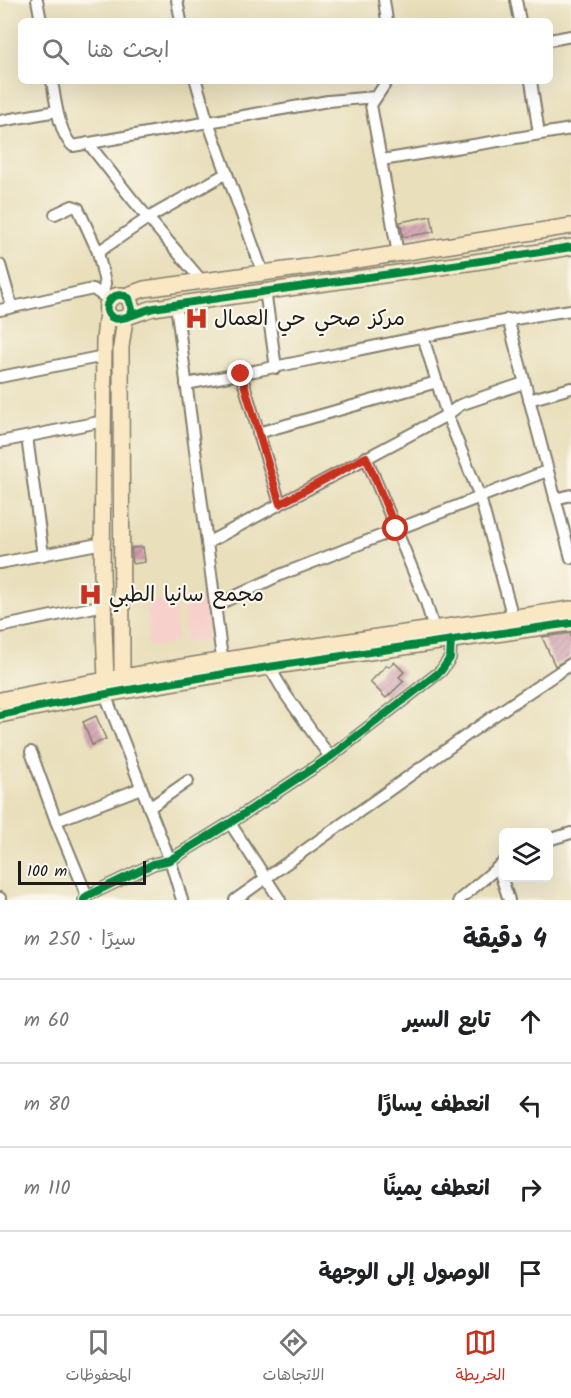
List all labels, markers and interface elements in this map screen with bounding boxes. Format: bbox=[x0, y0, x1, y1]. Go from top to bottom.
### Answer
search box bbox=[18, 18, 553, 84]
text: ابحث هنا bbox=[87, 34, 169, 69]
icon: search bbox=[39, 35, 72, 68]
place label: مركز صحي حي العمال bbox=[214, 303, 405, 337]
hospital icon: مركز صحي حي العمال bbox=[183, 305, 209, 331]
route end bbox=[227, 360, 253, 386]
route start bbox=[382, 515, 408, 541]
place label: مجمع سانيا الطبي bbox=[109, 579, 264, 613]
hospital icon: مجمع سانيا الطبي bbox=[78, 581, 104, 607]
map controls bbox=[499, 828, 553, 882]
button: layers bbox=[499, 828, 553, 882]
scale bar bbox=[18, 858, 146, 886]
text: 100 m bbox=[27, 859, 67, 884]
text: 4 دقيقة bbox=[463, 919, 547, 961]
text: سيرًا · 250 m bbox=[24, 924, 136, 956]
text: تابع السير bbox=[403, 1004, 490, 1039]
text: 60 m bbox=[24, 1005, 69, 1037]
icon: ahead bbox=[514, 1005, 547, 1038]
text: انعطف يسارًا bbox=[378, 1088, 490, 1123]
text: 80 m bbox=[24, 1089, 70, 1121]
icon: left bbox=[514, 1089, 547, 1122]
text: انعطف يمينًا bbox=[383, 1172, 490, 1207]
text: 110 m bbox=[24, 1173, 71, 1205]
icon: right bbox=[514, 1173, 547, 1206]
text: الوصول إلى الوجهة bbox=[318, 1256, 490, 1291]
icon: arrive bbox=[514, 1257, 547, 1290]
tab: المحفوظات bbox=[66, 1326, 131, 1389]
tab: الاتجاهات bbox=[263, 1326, 324, 1389]
tab: الخريطة bbox=[456, 1326, 505, 1389]

